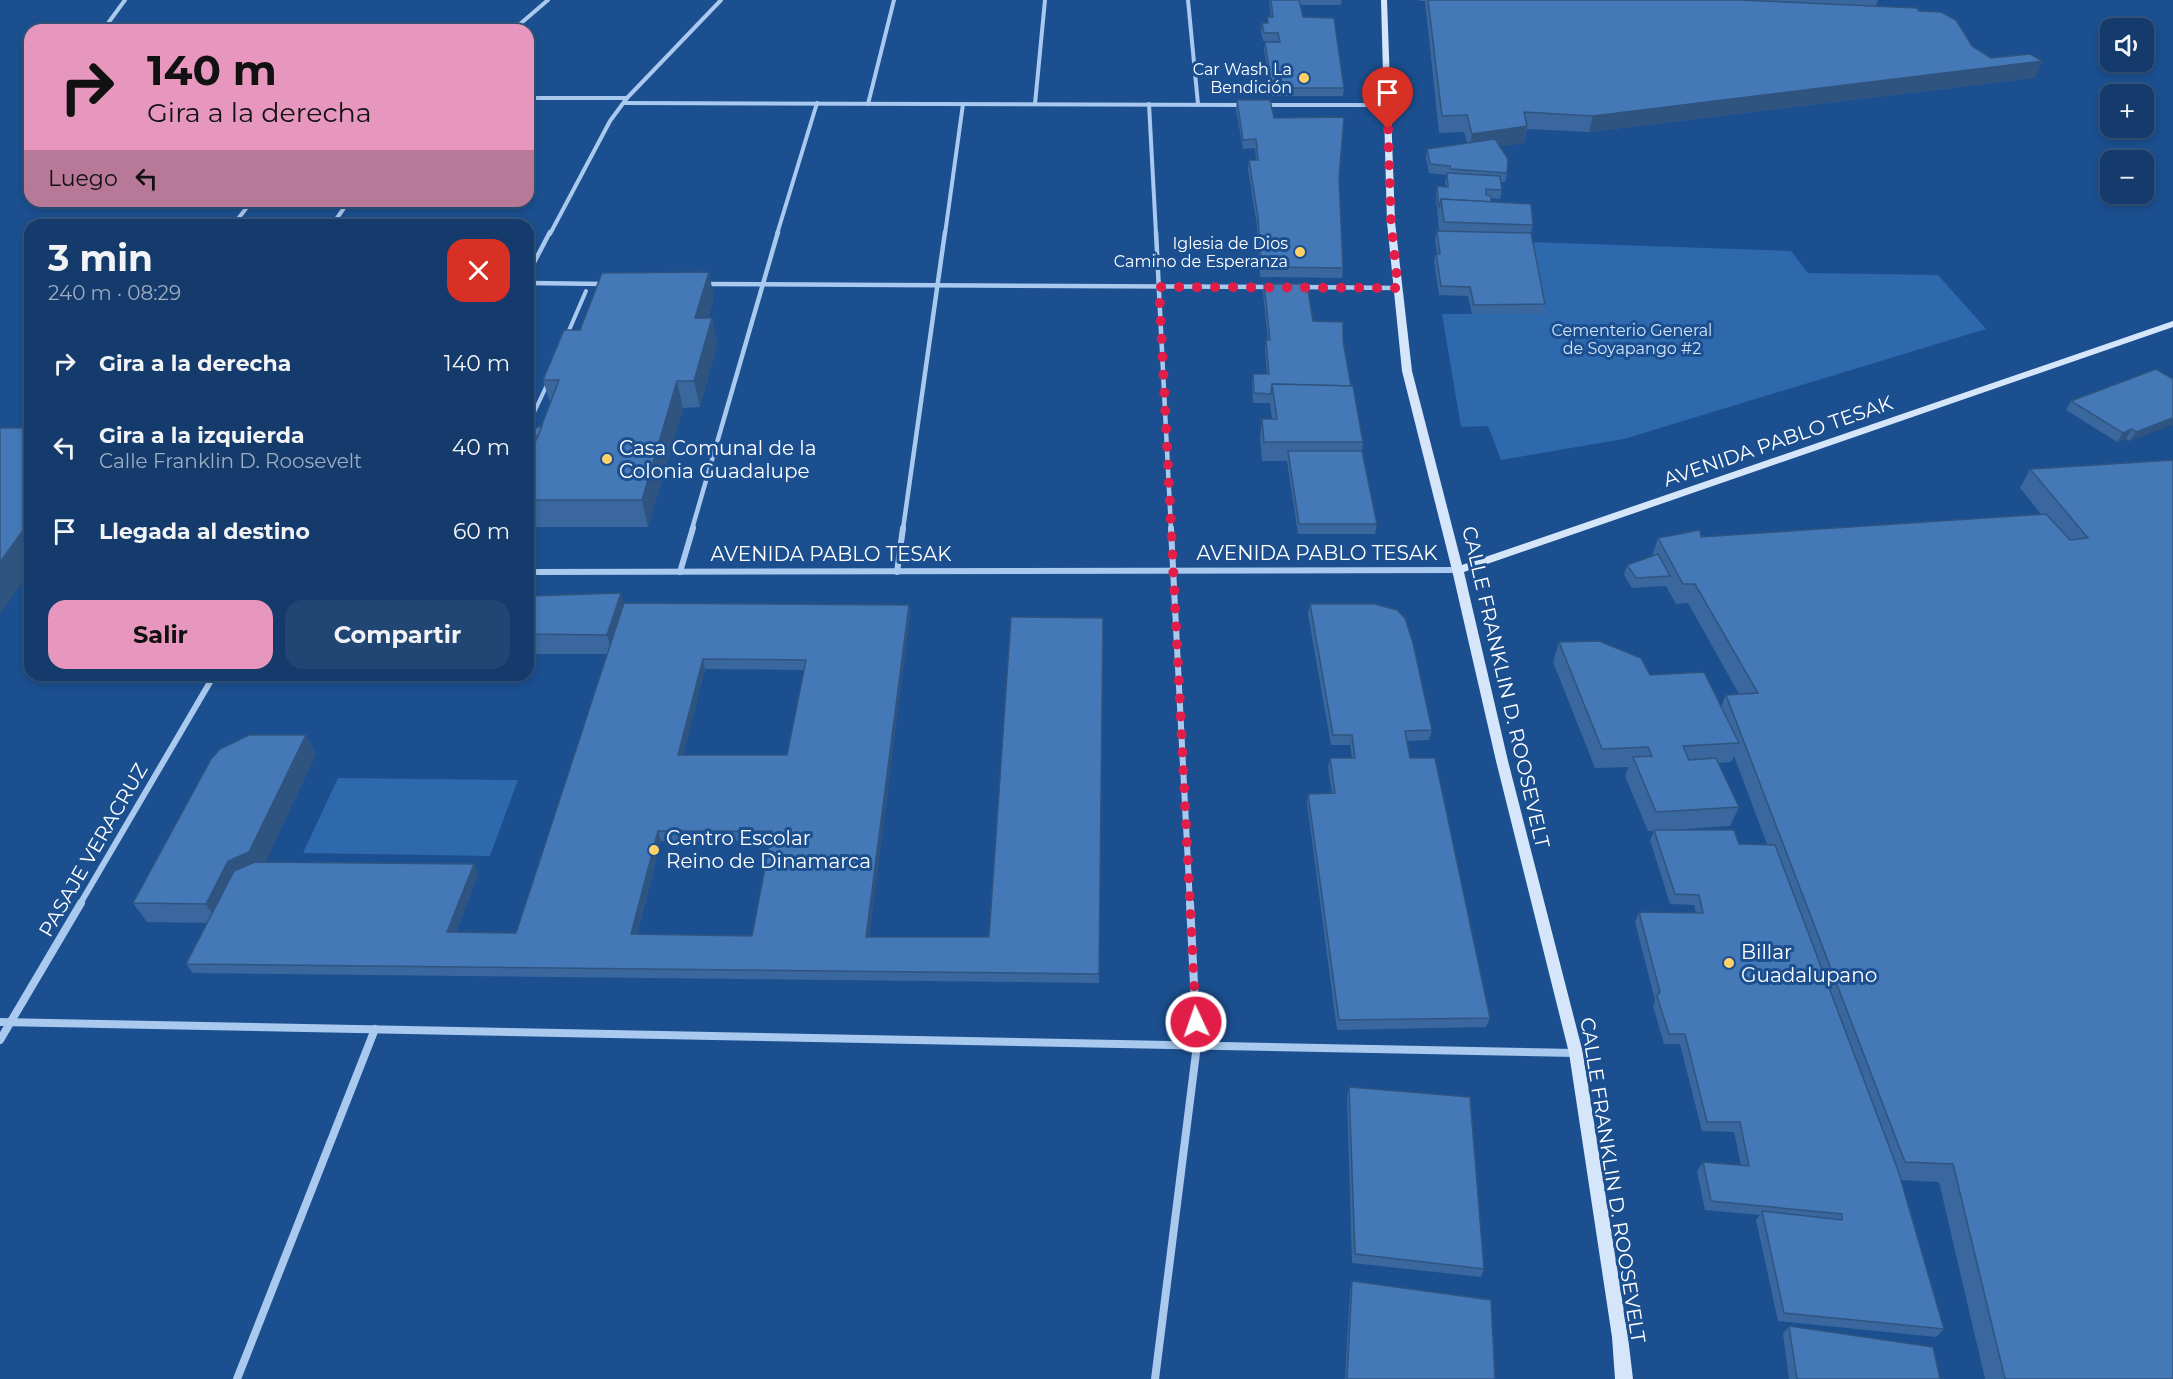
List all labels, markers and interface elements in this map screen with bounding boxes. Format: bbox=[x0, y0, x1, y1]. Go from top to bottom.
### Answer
map controls bbox=[2100, 18, 2154, 204]
button: sound bbox=[2100, 18, 2154, 72]
text: 140 m bbox=[147, 44, 277, 96]
icon: right bbox=[48, 48, 126, 126]
place label: Car Wash La Bendición bbox=[1193, 60, 1292, 97]
pin bbox=[1362, 67, 1413, 129]
marker: Car Wash La Bendición bbox=[1297, 71, 1311, 85]
icon: arrive bbox=[1371, 76, 1404, 109]
button: + bbox=[2100, 84, 2154, 138]
text: Gira a la derecha bbox=[147, 96, 372, 129]
button: − bbox=[2100, 150, 2154, 204]
icon: left bbox=[130, 162, 163, 195]
text: Luego bbox=[48, 165, 118, 192]
place label: Iglesia de Dios Camino de Esperanza bbox=[1114, 234, 1288, 271]
text: 3 min bbox=[48, 236, 153, 280]
button: close bbox=[447, 239, 510, 302]
marker: Iglesia de Dios Camino de Esperanza bbox=[1293, 245, 1307, 259]
text: 240 m · 08:29 bbox=[48, 281, 181, 305]
park label: Cementerio General de Soyapango #2 bbox=[1552, 321, 1712, 358]
icon: right bbox=[48, 347, 81, 380]
text: Gira a la derecha bbox=[99, 350, 291, 377]
text: 140 m bbox=[444, 350, 510, 377]
street label: AVENIDA PABLO TESAK bbox=[1660, 390, 1897, 492]
text: Gira a la izquierda bbox=[99, 422, 305, 449]
icon: left bbox=[48, 431, 81, 464]
text: 40 m bbox=[452, 434, 510, 461]
place label: Casa Comunal de la Colonia Guadalupe bbox=[619, 436, 817, 483]
text: Calle Franklin D. Roosevelt bbox=[99, 449, 362, 473]
marker: Casa Comunal de la Colonia Guadalupe bbox=[600, 452, 614, 466]
icon: arrive bbox=[48, 515, 81, 548]
text: Llegada al destino bbox=[99, 518, 310, 545]
text: 60 m bbox=[453, 518, 510, 545]
street label: CALLE FRANKLIN D. ROOSEVELT bbox=[1457, 524, 1555, 851]
street label: AVENIDA PABLO TESAK bbox=[1197, 541, 1438, 565]
street label: AVENIDA PABLO TESAK bbox=[711, 542, 952, 566]
button: Salir bbox=[48, 600, 273, 669]
button: Compartir bbox=[285, 600, 510, 669]
street label: PASAJE VERACRUZ bbox=[33, 759, 153, 941]
place label: Centro Escolar Reino de Dinamarca bbox=[666, 826, 871, 873]
marker: Centro Escolar Reino de Dinamarca bbox=[647, 843, 661, 857]
place label: Billar Guadalupano bbox=[1741, 940, 1877, 987]
marker: Billar Guadalupano bbox=[1722, 956, 1736, 970]
position arrow bbox=[1164, 990, 1228, 1054]
street label: CALLE FRANKLIN D. ROOSEVELT bbox=[1575, 1015, 1651, 1345]

